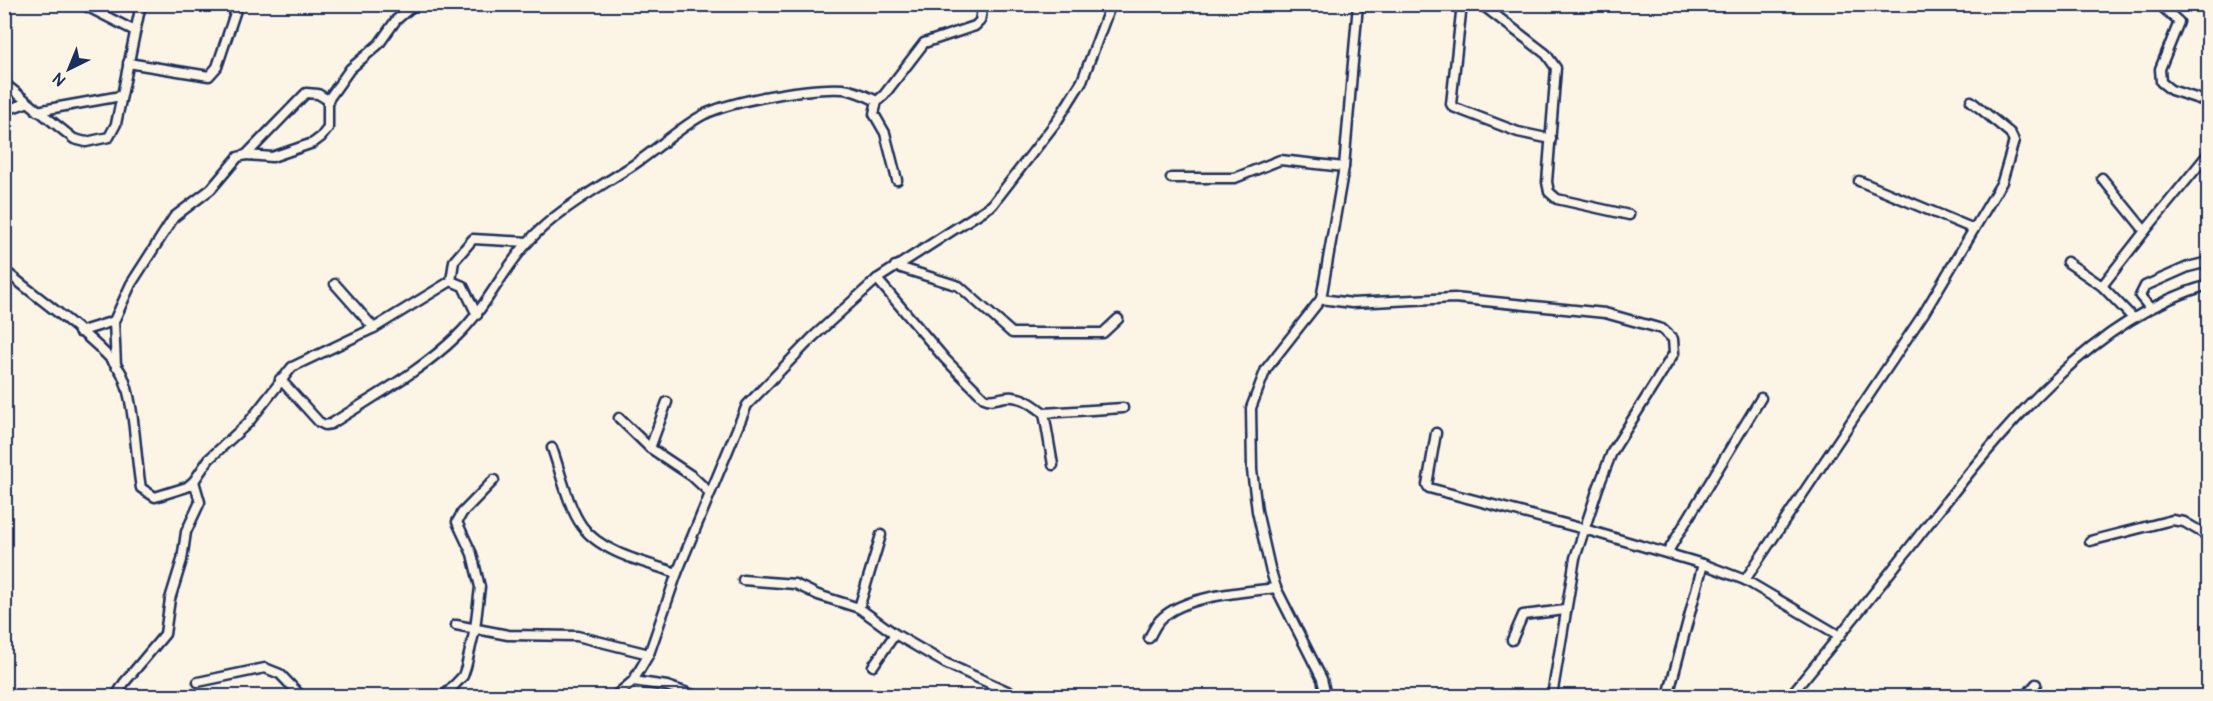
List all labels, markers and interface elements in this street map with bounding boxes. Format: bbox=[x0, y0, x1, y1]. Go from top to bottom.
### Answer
north arrow bbox=[39, 39, 99, 99]
text: N bbox=[49, 68, 70, 90]

